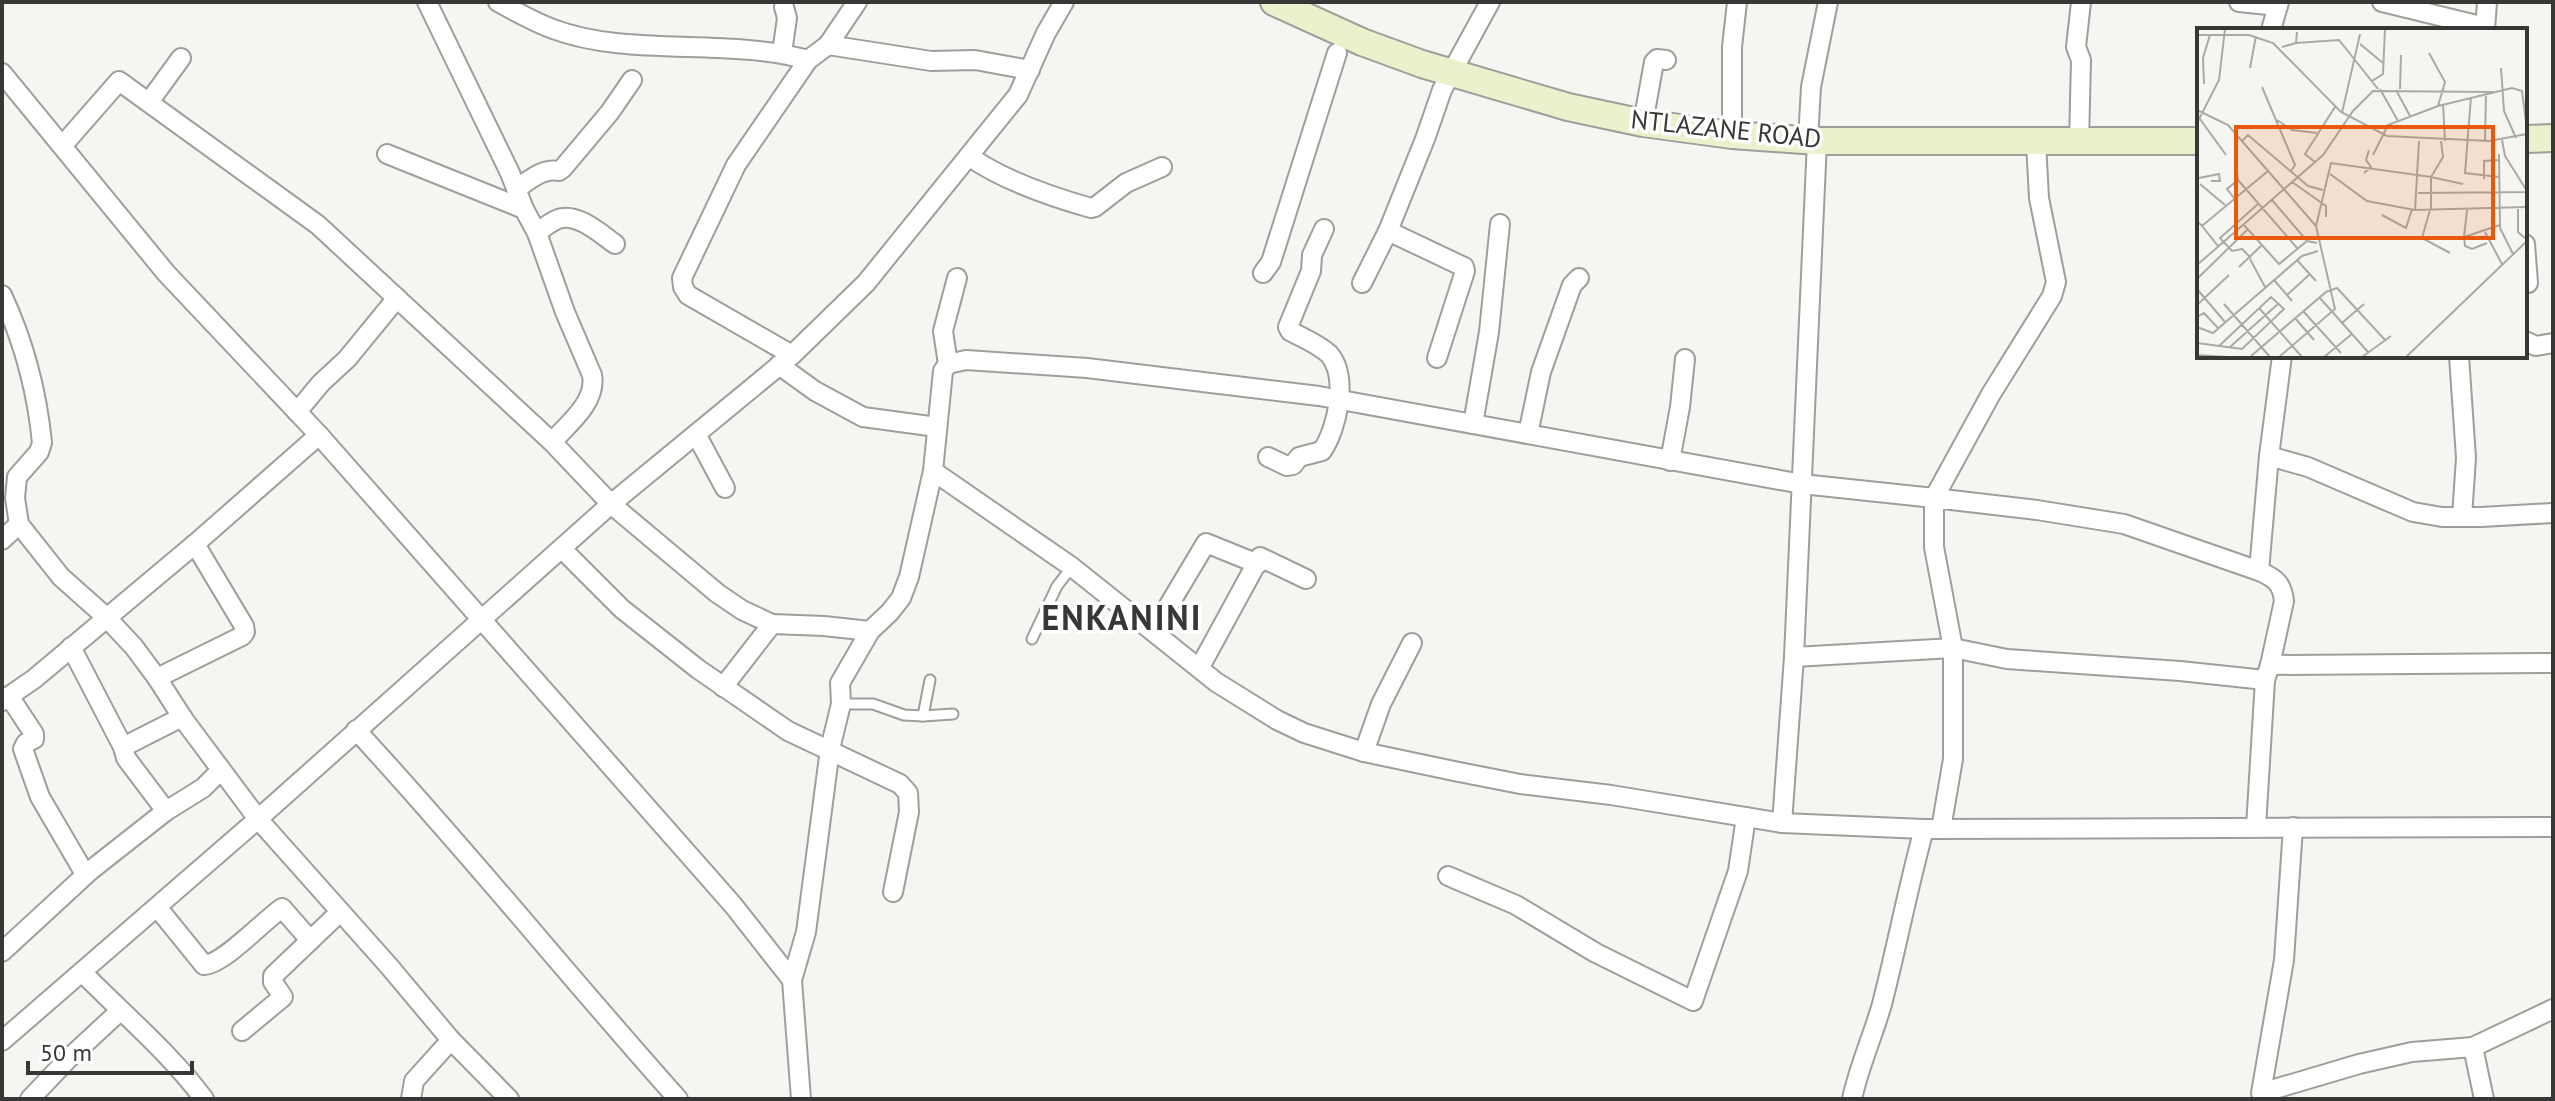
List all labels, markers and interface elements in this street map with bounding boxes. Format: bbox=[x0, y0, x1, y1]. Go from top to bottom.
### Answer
inset map bbox=[2197, 28, 2527, 358]
street label: NTLAZANE ROAD bbox=[1629, 102, 1823, 155]
district label: ENKANINI bbox=[1042, 595, 1202, 639]
scale bar bbox=[28, 1025, 192, 1075]
text: 50 m bbox=[40, 1037, 92, 1068]

